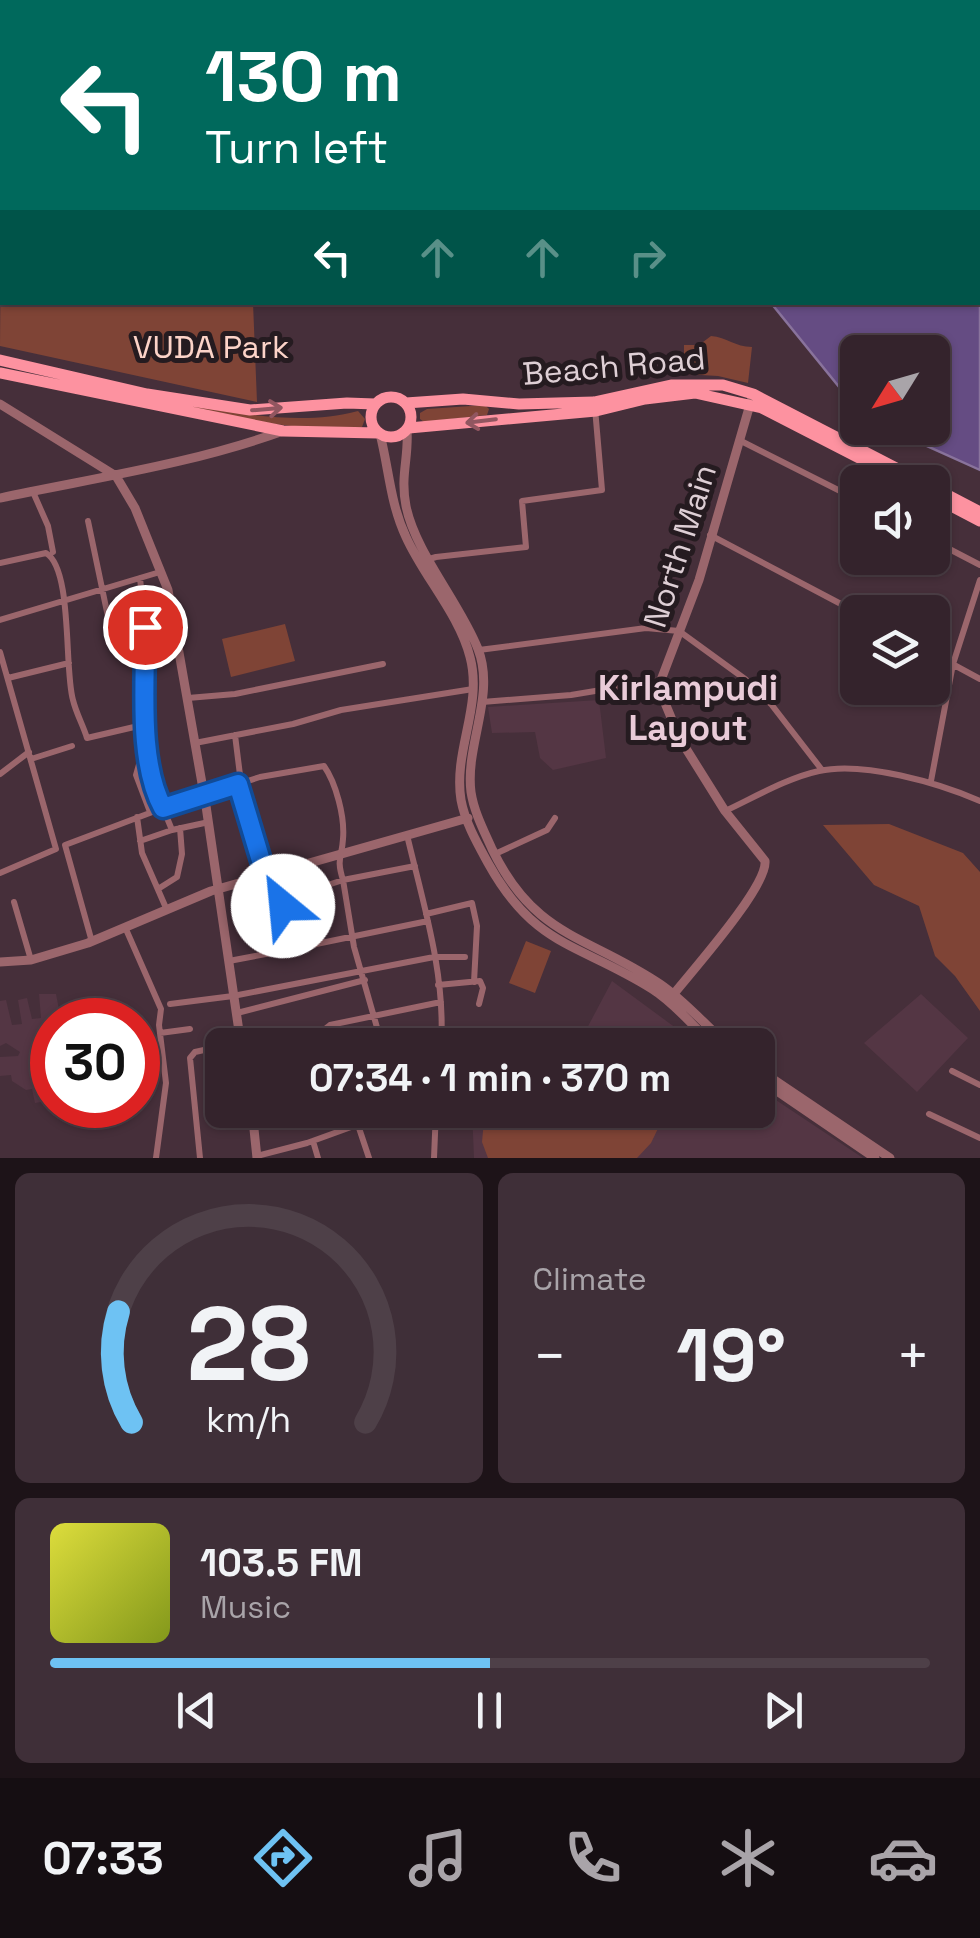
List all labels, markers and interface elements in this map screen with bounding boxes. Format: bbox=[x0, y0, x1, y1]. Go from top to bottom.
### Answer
text: 130 m bbox=[205, 32, 402, 121]
icon: left bbox=[40, 40, 170, 170]
text: Turn left bbox=[205, 119, 388, 176]
icon: left bbox=[305, 230, 360, 285]
icon: ahead bbox=[410, 230, 465, 285]
icon: ahead bbox=[515, 230, 570, 285]
icon: right bbox=[620, 230, 675, 285]
park label: VUDA Park bbox=[133, 327, 289, 367]
north arrow bbox=[840, 335, 950, 445]
map controls bbox=[840, 335, 950, 705]
street label: Beach Road bbox=[521, 338, 707, 394]
one-way arrow bbox=[251, 399, 283, 418]
one-way arrow bbox=[465, 412, 497, 431]
street label: North Main bbox=[635, 459, 725, 633]
button: sound bbox=[840, 465, 950, 575]
pin bbox=[103, 585, 188, 670]
button: layers bbox=[840, 595, 950, 705]
icon: arrive bbox=[118, 600, 173, 655]
district label: Kirlampudi Layout bbox=[598, 666, 778, 750]
position arrow bbox=[231, 854, 335, 958]
speed limit sign: 30 bbox=[30, 998, 160, 1128]
text: 07:34 · 1 min · 370 m bbox=[309, 1054, 671, 1102]
text: Climate bbox=[533, 1259, 647, 1299]
text: 28 bbox=[187, 1278, 311, 1410]
text: 19° bbox=[676, 1307, 786, 1403]
text: − bbox=[533, 1321, 567, 1391]
text: + bbox=[896, 1321, 930, 1391]
text: km/h bbox=[206, 1397, 291, 1442]
text: 103.5 FM bbox=[200, 1539, 363, 1587]
text: Music bbox=[200, 1587, 291, 1627]
icon: previous bbox=[169, 1683, 224, 1738]
icon: pause bbox=[462, 1683, 517, 1738]
icon: next bbox=[756, 1683, 811, 1738]
icon: directions bbox=[248, 1823, 318, 1893]
icon: music bbox=[403, 1823, 473, 1893]
icon: phone bbox=[558, 1823, 628, 1893]
icon: climate bbox=[713, 1823, 783, 1893]
icon: car bbox=[868, 1823, 938, 1893]
text: 07:33 bbox=[42, 1830, 164, 1887]

